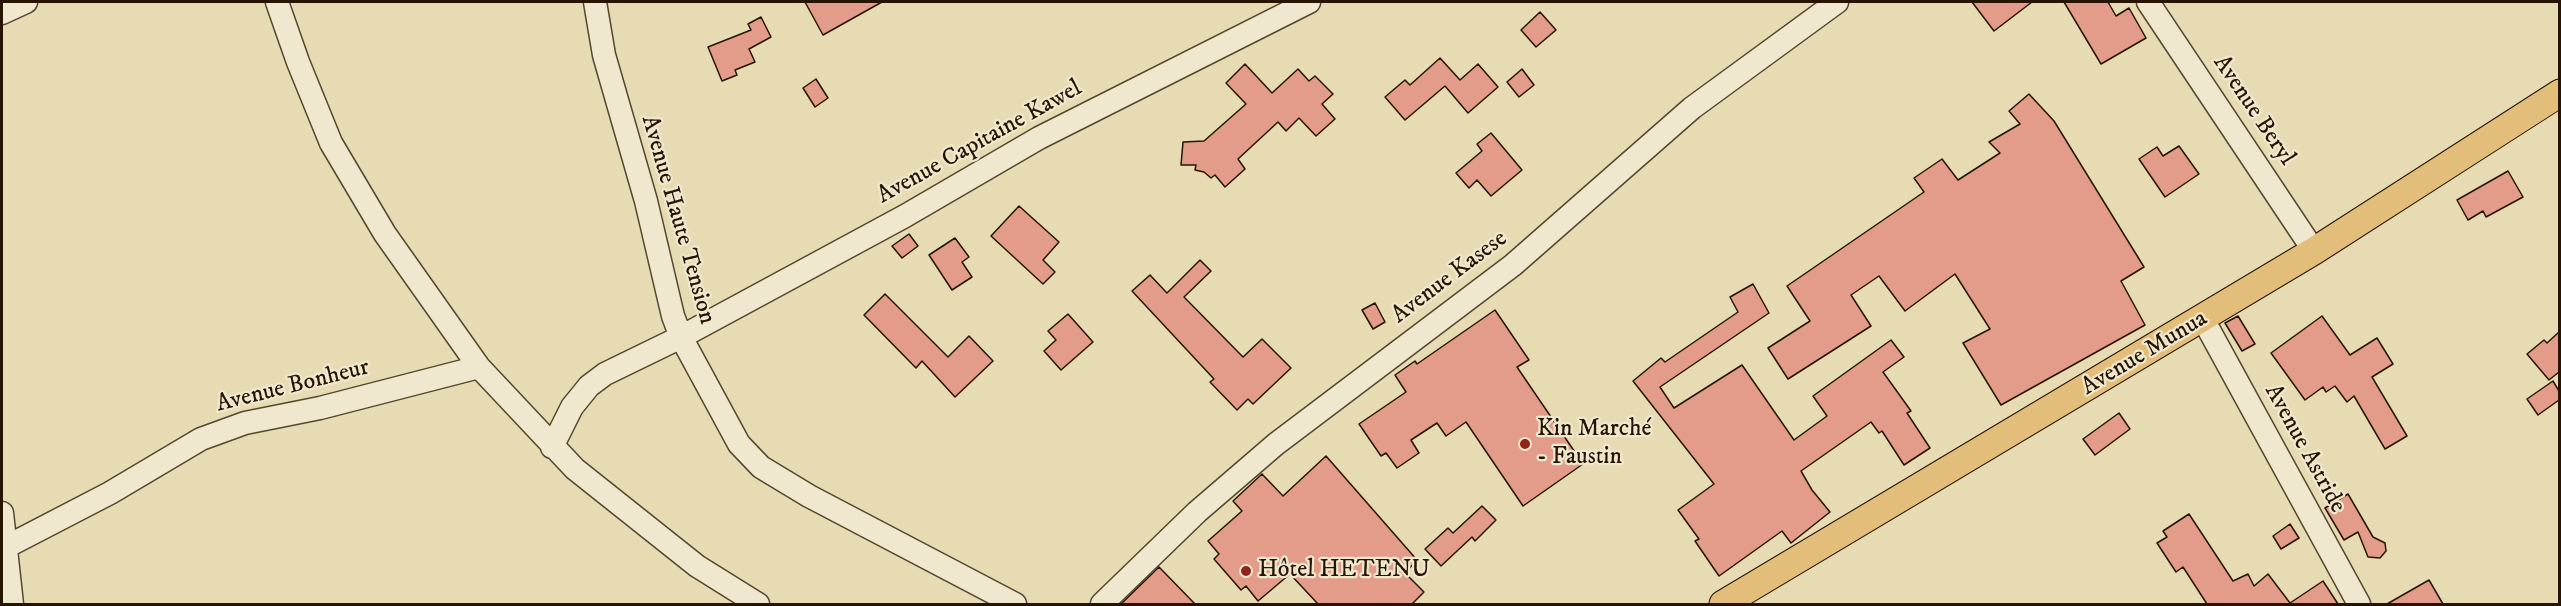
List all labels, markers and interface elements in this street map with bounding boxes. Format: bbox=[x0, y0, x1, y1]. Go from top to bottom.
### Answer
street label: Avenue Beryl bbox=[2206, 50, 2300, 172]
street label: Avenue Capitaine Kawel bbox=[873, 75, 1087, 211]
street label: Avenue Haute Tension bbox=[633, 112, 721, 328]
street label: Avenue Kasese bbox=[1387, 225, 1513, 331]
street label: Avenue Munua bbox=[2077, 305, 2213, 403]
street label: Avenue Bonheur bbox=[213, 354, 373, 420]
street label: Avenue Astride bbox=[2257, 380, 2351, 518]
place label: Kin Marché - Faustin bbox=[1537, 416, 1651, 472]
marker: Kin Marché - Faustin bbox=[1518, 437, 1532, 451]
place label: Hôtel HETENU bbox=[1258, 557, 1430, 585]
marker: Hôtel HETENU bbox=[1239, 564, 1253, 578]

